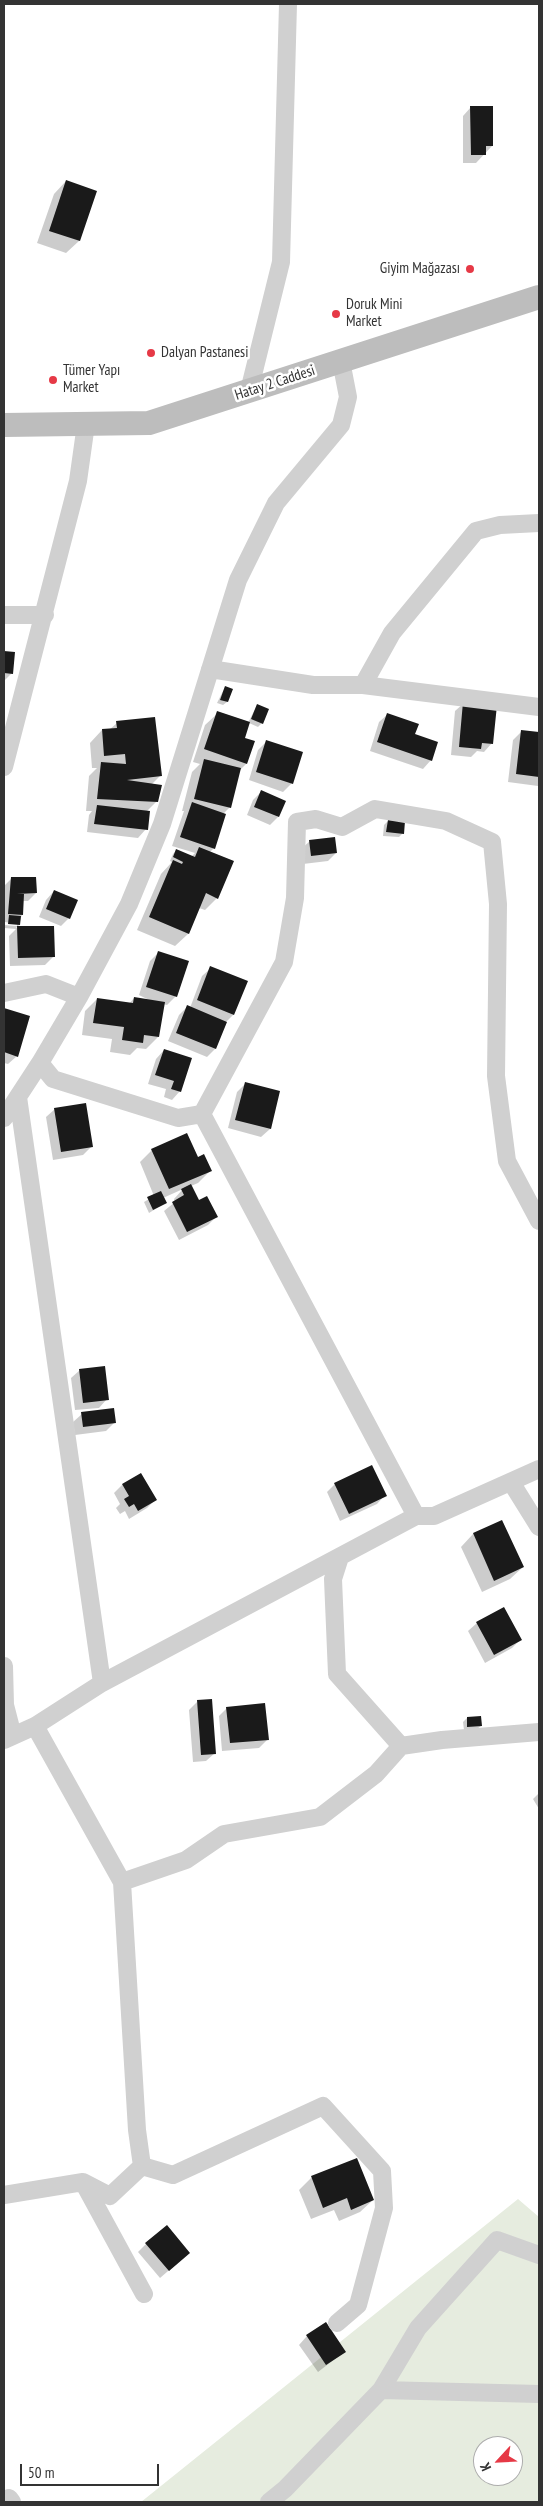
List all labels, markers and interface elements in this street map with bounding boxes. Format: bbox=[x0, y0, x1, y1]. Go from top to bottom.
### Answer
place label: Giyim Mağazası bbox=[380, 260, 460, 278]
marker: Giyim Mağazası bbox=[464, 263, 476, 275]
place label: Doruk Mini Market bbox=[346, 296, 403, 331]
marker: Doruk Mini Market bbox=[330, 308, 342, 320]
place label: Dalyan Pastanesi bbox=[161, 344, 248, 362]
marker: Dalyan Pastanesi bbox=[145, 347, 157, 359]
place label: Tümer Yapı Market bbox=[63, 362, 120, 397]
street label: Hatay 2 Caddesi bbox=[233, 362, 317, 404]
marker: Tümer Yapı Market bbox=[47, 374, 59, 386]
north arrow bbox=[473, 2436, 523, 2486]
scale bar bbox=[22, 2454, 161, 2486]
text: K bbox=[476, 2460, 495, 2474]
text: 50 m bbox=[28, 2463, 54, 2482]

